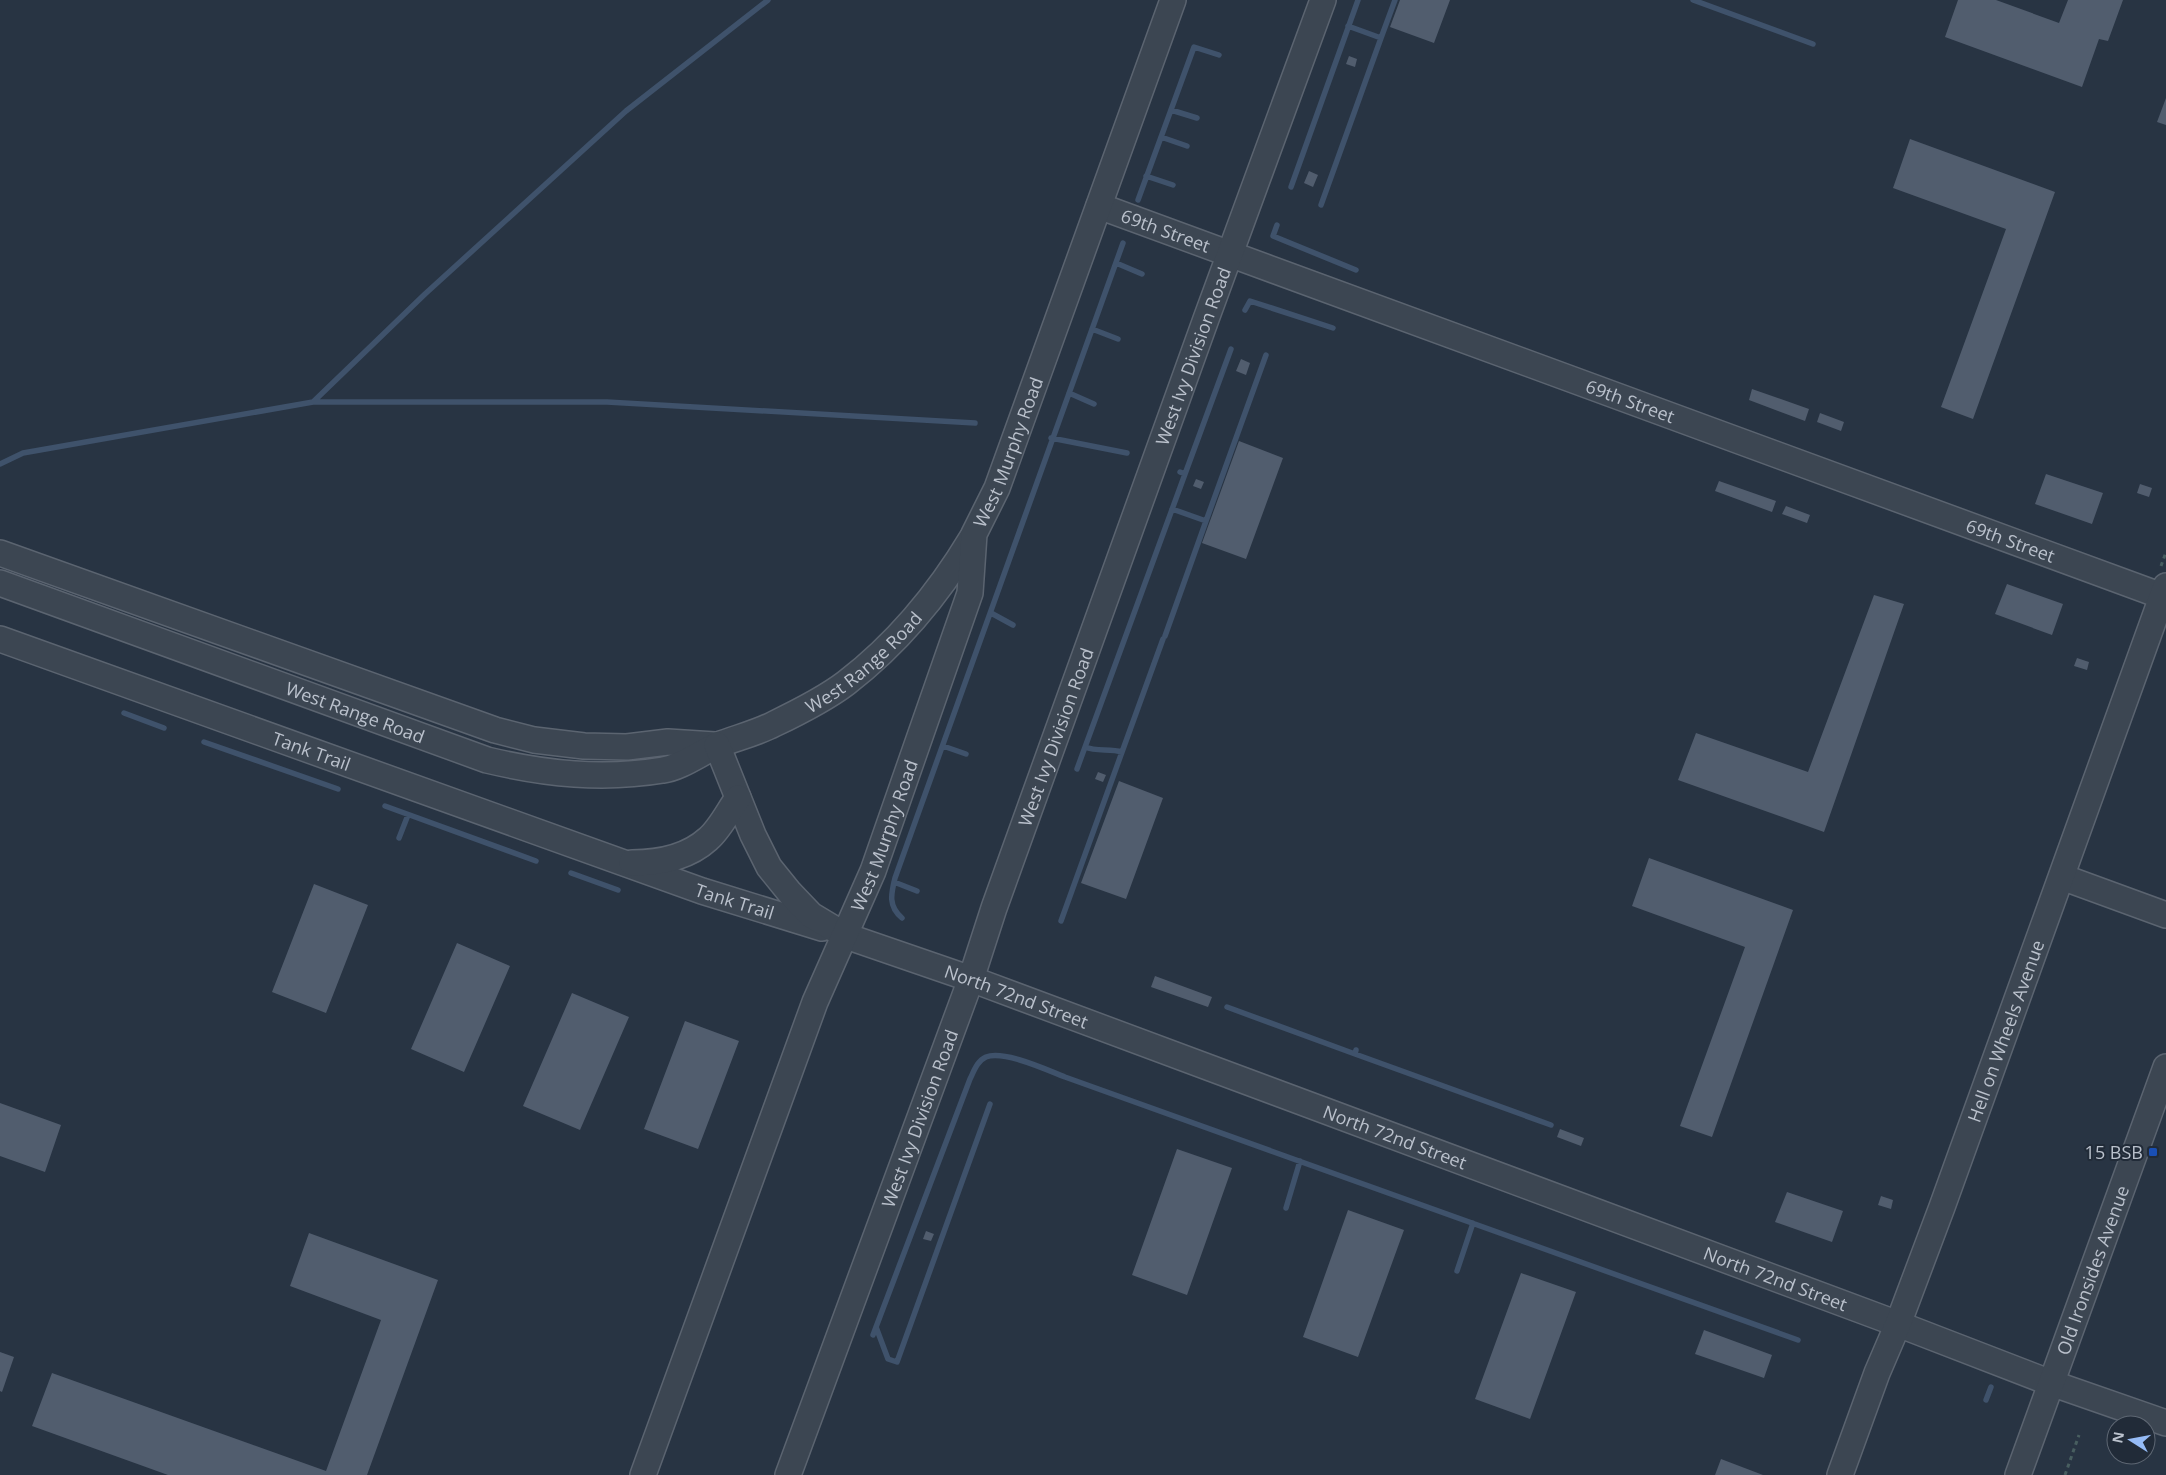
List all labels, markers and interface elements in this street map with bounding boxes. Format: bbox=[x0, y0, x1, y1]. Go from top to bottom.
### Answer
street label: 69th Street bbox=[1118, 203, 1213, 258]
street label: West Ivy Division Road bbox=[1150, 264, 1236, 448]
street label: West Murphy Road bbox=[967, 374, 1048, 531]
street label: 69th Street bbox=[1583, 374, 1678, 428]
street label: 69th Street bbox=[1963, 513, 2058, 568]
street label: West Range Road bbox=[801, 606, 927, 718]
street label: West Ivy Division Road bbox=[1012, 645, 1099, 830]
street label: West Range Road bbox=[282, 676, 428, 748]
street label: Tank Trail bbox=[269, 726, 354, 776]
street label: West Murphy Road bbox=[845, 756, 923, 915]
street label: Tank Trail bbox=[692, 877, 777, 925]
street label: Hell on Wheels Avenue bbox=[1962, 936, 2049, 1125]
street label: North 72nd Street bbox=[941, 959, 1092, 1034]
street label: West Ivy Division Road bbox=[876, 1026, 963, 1211]
street label: North 72nd Street bbox=[1320, 1099, 1470, 1174]
place label: 15 BSB bbox=[2085, 1140, 2143, 1164]
marker: 15 BSB bbox=[2147, 1146, 2159, 1158]
street label: Old Ironsides Avenue bbox=[2051, 1182, 2134, 1358]
street label: North 72nd Street bbox=[1700, 1241, 1851, 1316]
north arrow bbox=[2106, 1415, 2156, 1465]
text: N bbox=[2107, 1430, 2128, 1445]

